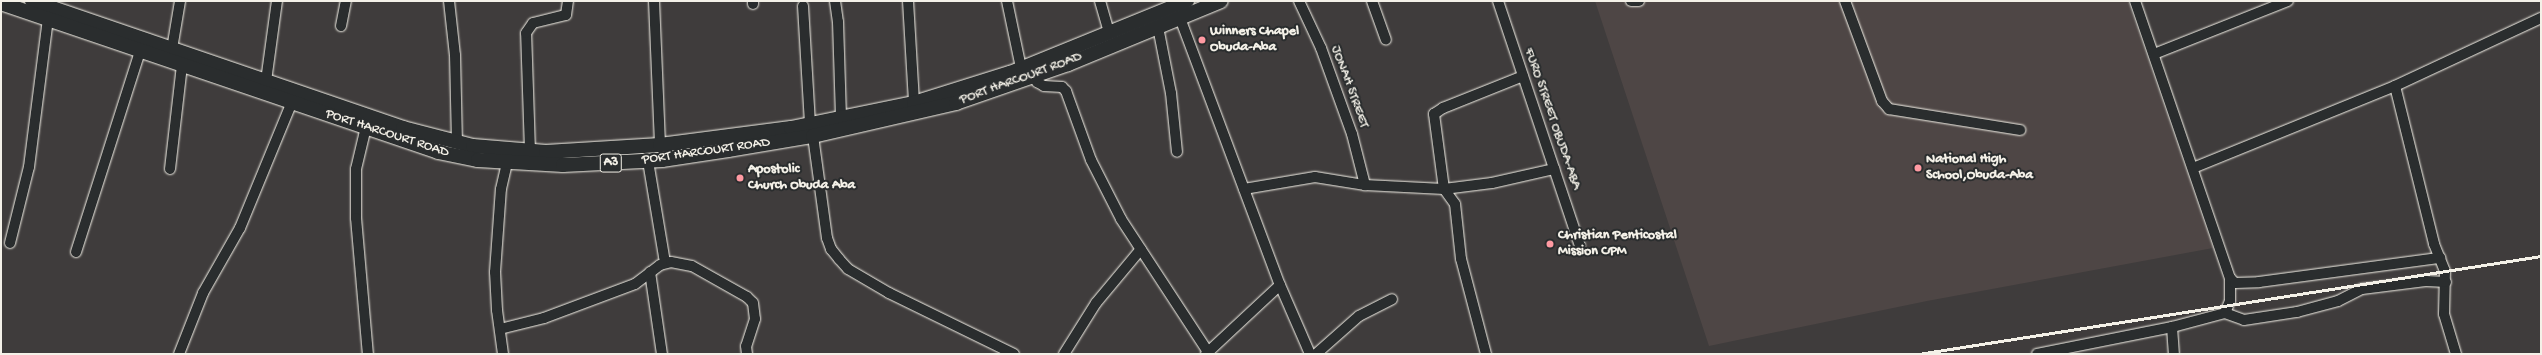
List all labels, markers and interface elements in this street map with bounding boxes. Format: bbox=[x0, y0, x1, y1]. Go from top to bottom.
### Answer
place label: Winners Chapel Obuda-Aba bbox=[1210, 24, 1299, 56]
marker: Winners Chapel Obuda-Aba bbox=[1197, 35, 1207, 45]
street label: JONAH STREET bbox=[1326, 43, 1372, 131]
street label: FURO STREET OBUDA-ABA bbox=[1520, 46, 1584, 192]
street label: PORT HARCOURT ROAD bbox=[957, 49, 1085, 109]
street label: PORT HARCOURT ROAD bbox=[323, 106, 451, 162]
street label: PORT HARCOURT ROAD bbox=[641, 135, 771, 169]
road number: A3 bbox=[599, 152, 623, 174]
place label: National High School,Obuda-Aba bbox=[1926, 152, 2033, 184]
place label: Apostolic Church Obuda Aba bbox=[748, 162, 855, 194]
marker: National High School,Obuda-Aba bbox=[1913, 163, 1923, 173]
marker: Apostolic Church Obuda Aba bbox=[735, 173, 745, 183]
place label: Christian Penticostal Mission CPM bbox=[1558, 228, 1677, 260]
marker: Christian Penticostal Mission CPM bbox=[1545, 239, 1555, 249]

